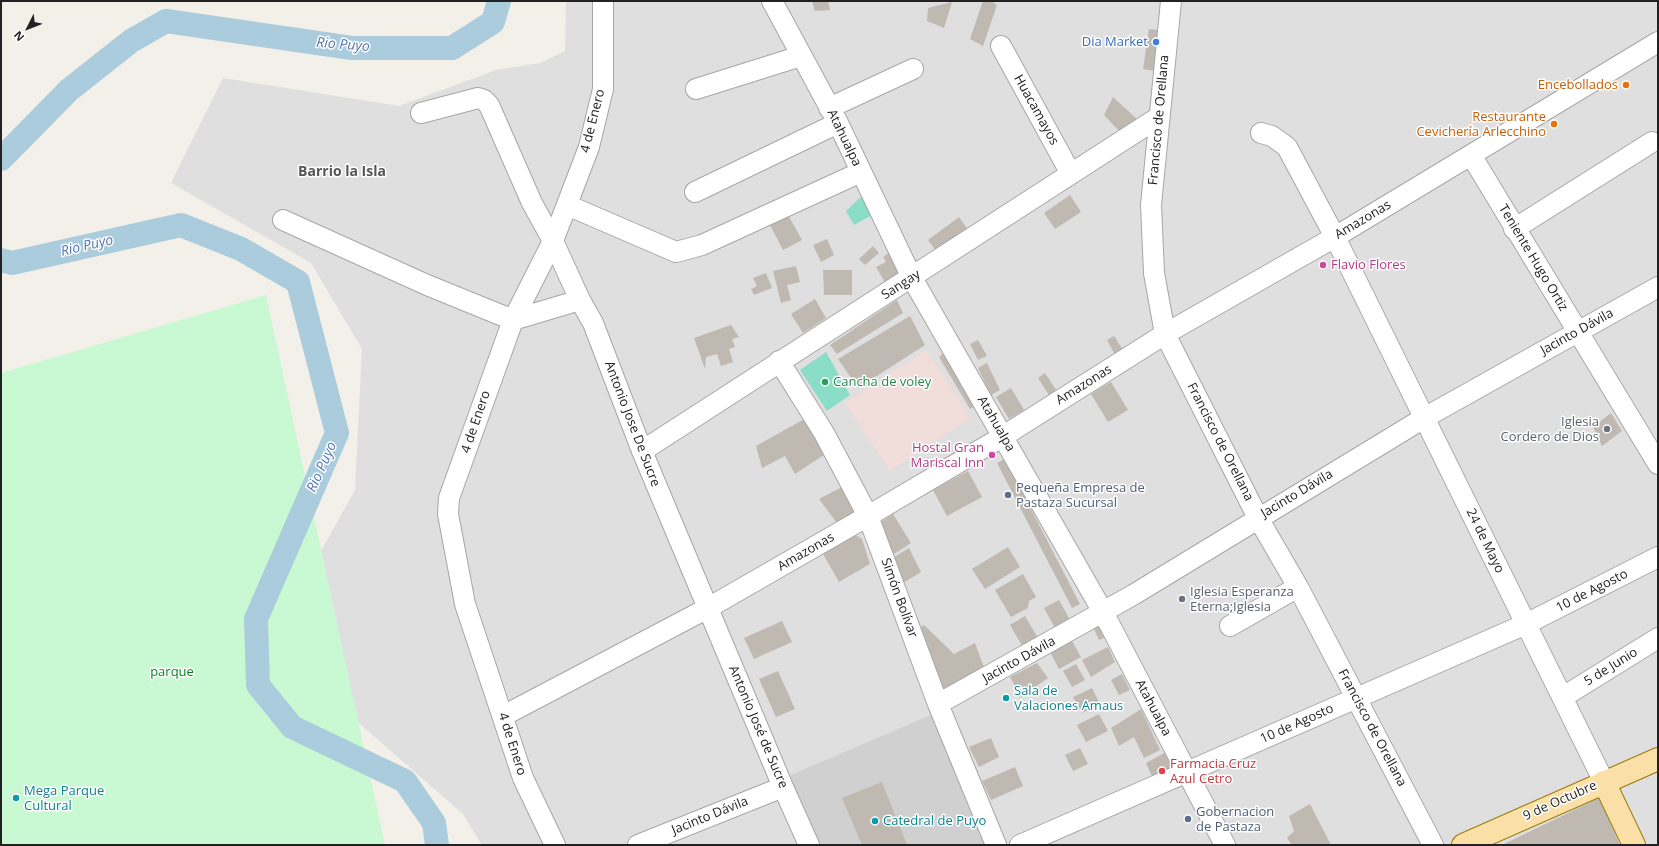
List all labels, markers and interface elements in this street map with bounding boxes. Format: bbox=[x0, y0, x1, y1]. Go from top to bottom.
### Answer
north arrow bbox=[8, 8, 48, 48]
text: N bbox=[10, 28, 27, 45]
water label: Rio Puyo bbox=[316, 34, 370, 56]
place label: Dia Market bbox=[1082, 34, 1148, 50]
marker: Dia Market bbox=[1151, 37, 1161, 47]
street label: Francisco de Orellana bbox=[1146, 54, 1172, 186]
street label: Huacamayos bbox=[1010, 72, 1062, 148]
place label: Encebollados bbox=[1538, 77, 1618, 93]
marker: Encebollados bbox=[1621, 80, 1631, 90]
street label: 4 de Enero bbox=[578, 88, 608, 154]
street label: Atahualpa bbox=[823, 107, 865, 169]
place label: Restaurante Cevichería Arlecchino bbox=[1416, 109, 1546, 140]
marker: Restaurante Cevichería Arlecchino bbox=[1549, 119, 1559, 129]
district label: Barrio la Isla bbox=[298, 164, 386, 180]
street label: Amazonas bbox=[1332, 197, 1394, 243]
street label: Teniente Hugo Ortiz bbox=[1495, 202, 1571, 314]
water label: Rio Puyo bbox=[59, 232, 115, 260]
place label: Flavio Flores bbox=[1331, 257, 1406, 273]
marker: Flavio Flores bbox=[1318, 260, 1328, 270]
street label: Sangay bbox=[879, 267, 923, 303]
street label: Jacinto Dávila bbox=[1538, 306, 1616, 358]
street label: Antonio Jose De Sucre bbox=[601, 359, 663, 489]
street label: Amazonas bbox=[1053, 362, 1115, 408]
place label: Cancha de voley bbox=[833, 374, 931, 390]
marker: Cancha de voley bbox=[820, 377, 830, 387]
street label: Francisco de Orellana bbox=[1183, 380, 1257, 504]
street label: 4 de Enero bbox=[458, 389, 494, 455]
street label: Atahualpa bbox=[974, 393, 1018, 455]
place label: Iglesia Cordero de Dios bbox=[1501, 414, 1599, 445]
marker: Iglesia Cordero de Dios bbox=[1602, 424, 1612, 434]
water label: Rio Puyo bbox=[303, 439, 341, 495]
place label: Hostal Gran Mariscal Inn bbox=[911, 440, 984, 471]
marker: Hostal Gran Mariscal Inn bbox=[987, 450, 997, 460]
street label: Jacinto Dávila bbox=[1258, 466, 1336, 522]
place label: Pequeña Empresa de Pastaza Sucursal bbox=[1016, 480, 1145, 511]
marker: Pequeña Empresa de Pastaza Sucursal bbox=[1003, 490, 1013, 500]
street label: 24 de Mayo bbox=[1463, 506, 1507, 576]
street label: Amazonas bbox=[775, 530, 837, 574]
street label: Simón Bolívar bbox=[877, 556, 921, 640]
street label: 10 de Agosto bbox=[1553, 566, 1631, 616]
place label: Iglesia Esperanza Eterna;Iglesia bbox=[1190, 584, 1294, 615]
marker: Iglesia Esperanza Eterna;Iglesia bbox=[1177, 594, 1187, 604]
street label: Jacinto Dávila bbox=[980, 634, 1058, 686]
street label: 5 de Junio bbox=[1581, 644, 1641, 690]
street label: Antonio José de Sucre bbox=[725, 663, 791, 791]
park label: parque bbox=[150, 664, 194, 680]
street label: Francisco de Orellana bbox=[1334, 667, 1410, 789]
street label: Atahualpa bbox=[1132, 677, 1174, 739]
place label: Sala de Valaciones Amaus bbox=[1014, 683, 1123, 714]
marker: Sala de Valaciones Amaus bbox=[1001, 693, 1011, 703]
street label: 10 de Agosto bbox=[1258, 701, 1336, 747]
street label: 4 de Enero bbox=[495, 711, 529, 777]
place label: Farmacia Cruz Azul Cetro bbox=[1170, 756, 1256, 787]
marker: Farmacia Cruz Azul Cetro bbox=[1157, 766, 1167, 776]
street label: 9 de Octubre bbox=[1521, 778, 1599, 824]
place label: Mega Parque Cultural bbox=[24, 783, 104, 814]
marker: Mega Parque Cultural bbox=[11, 793, 21, 803]
street label: Jacinto Dávila bbox=[670, 794, 750, 838]
place label: Gobernacion de Pastaza bbox=[1196, 804, 1274, 835]
place label: Catedral de Puyo bbox=[883, 813, 986, 829]
marker: Gobernacion de Pastaza bbox=[1183, 814, 1193, 824]
marker: Catedral de Puyo bbox=[870, 816, 880, 826]

